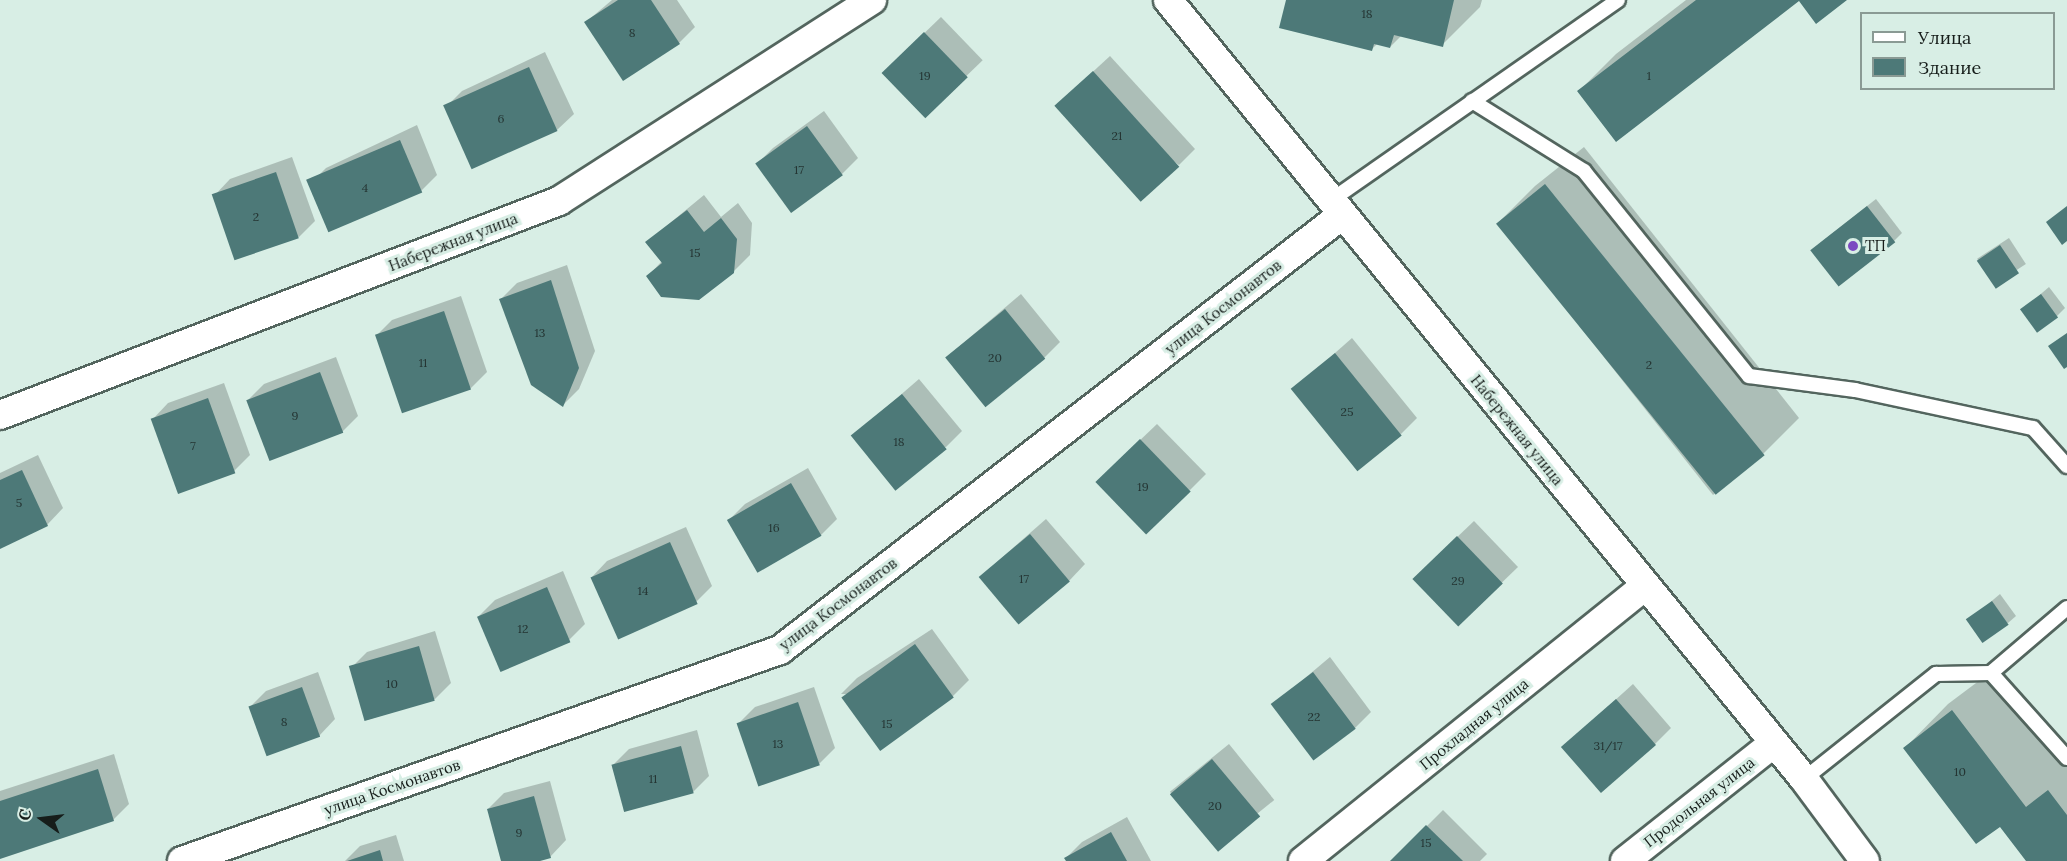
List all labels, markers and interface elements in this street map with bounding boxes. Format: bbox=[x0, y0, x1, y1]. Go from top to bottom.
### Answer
house number: 18 bbox=[1361, 7, 1373, 21]
legend bbox=[1860, 12, 2055, 90]
house number: 8 bbox=[629, 26, 635, 40]
text: Улица bbox=[1918, 26, 1971, 49]
text: Здание bbox=[1918, 56, 1981, 79]
house number: 19 bbox=[919, 69, 931, 83]
house number: 1 bbox=[1647, 69, 1651, 83]
house number: 6 bbox=[498, 112, 504, 126]
house number: 21 bbox=[1112, 129, 1122, 143]
house number: 17 bbox=[794, 163, 804, 177]
house number: 4 bbox=[362, 181, 368, 195]
street label: Набережная улица bbox=[386, 209, 520, 275]
house number: 2 bbox=[253, 210, 259, 224]
place label: ТП bbox=[1865, 237, 1886, 255]
marker: ТП bbox=[1846, 239, 1860, 253]
house number: 15 bbox=[690, 246, 700, 260]
street label: улица Космонавтов bbox=[1161, 256, 1285, 358]
house number: 13 bbox=[534, 326, 546, 340]
house number: 20 bbox=[988, 351, 1002, 365]
house number: 11 bbox=[419, 356, 427, 370]
house number: 2 bbox=[1646, 358, 1652, 372]
street label: Набережная улица bbox=[1467, 371, 1567, 489]
house number: 25 bbox=[1341, 405, 1353, 419]
house number: 9 bbox=[292, 409, 298, 423]
house number: 18 bbox=[893, 435, 905, 449]
house number: 7 bbox=[190, 439, 196, 453]
house number: 19 bbox=[1137, 480, 1149, 494]
house number: 5 bbox=[16, 496, 22, 510]
house number: 16 bbox=[768, 521, 780, 535]
street label: улица Космонавтов bbox=[776, 554, 900, 654]
house number: 17 bbox=[1019, 572, 1029, 586]
house number: 29 bbox=[1451, 574, 1465, 588]
house number: 14 bbox=[638, 584, 648, 598]
house number: 12 bbox=[518, 622, 528, 636]
street label: Прохладная улица bbox=[1416, 675, 1532, 773]
house number: 10 bbox=[386, 677, 398, 691]
house number: 22 bbox=[1308, 710, 1320, 724]
house number: 8 bbox=[281, 715, 287, 729]
house number: 15 bbox=[882, 717, 892, 731]
house number: 13 bbox=[772, 737, 784, 751]
house number: 31/17 bbox=[1593, 739, 1623, 753]
street label: Продольная улица bbox=[1640, 753, 1758, 851]
street label: улица Космонавтов bbox=[322, 755, 462, 819]
house number: 10 bbox=[1954, 765, 1966, 779]
house number: 11 bbox=[649, 772, 657, 786]
north arrow bbox=[12, 789, 72, 849]
house number: 20 bbox=[1208, 799, 1222, 813]
text: С bbox=[13, 807, 36, 822]
house number: 9 bbox=[516, 826, 522, 840]
house number: 15 bbox=[1421, 836, 1431, 850]

